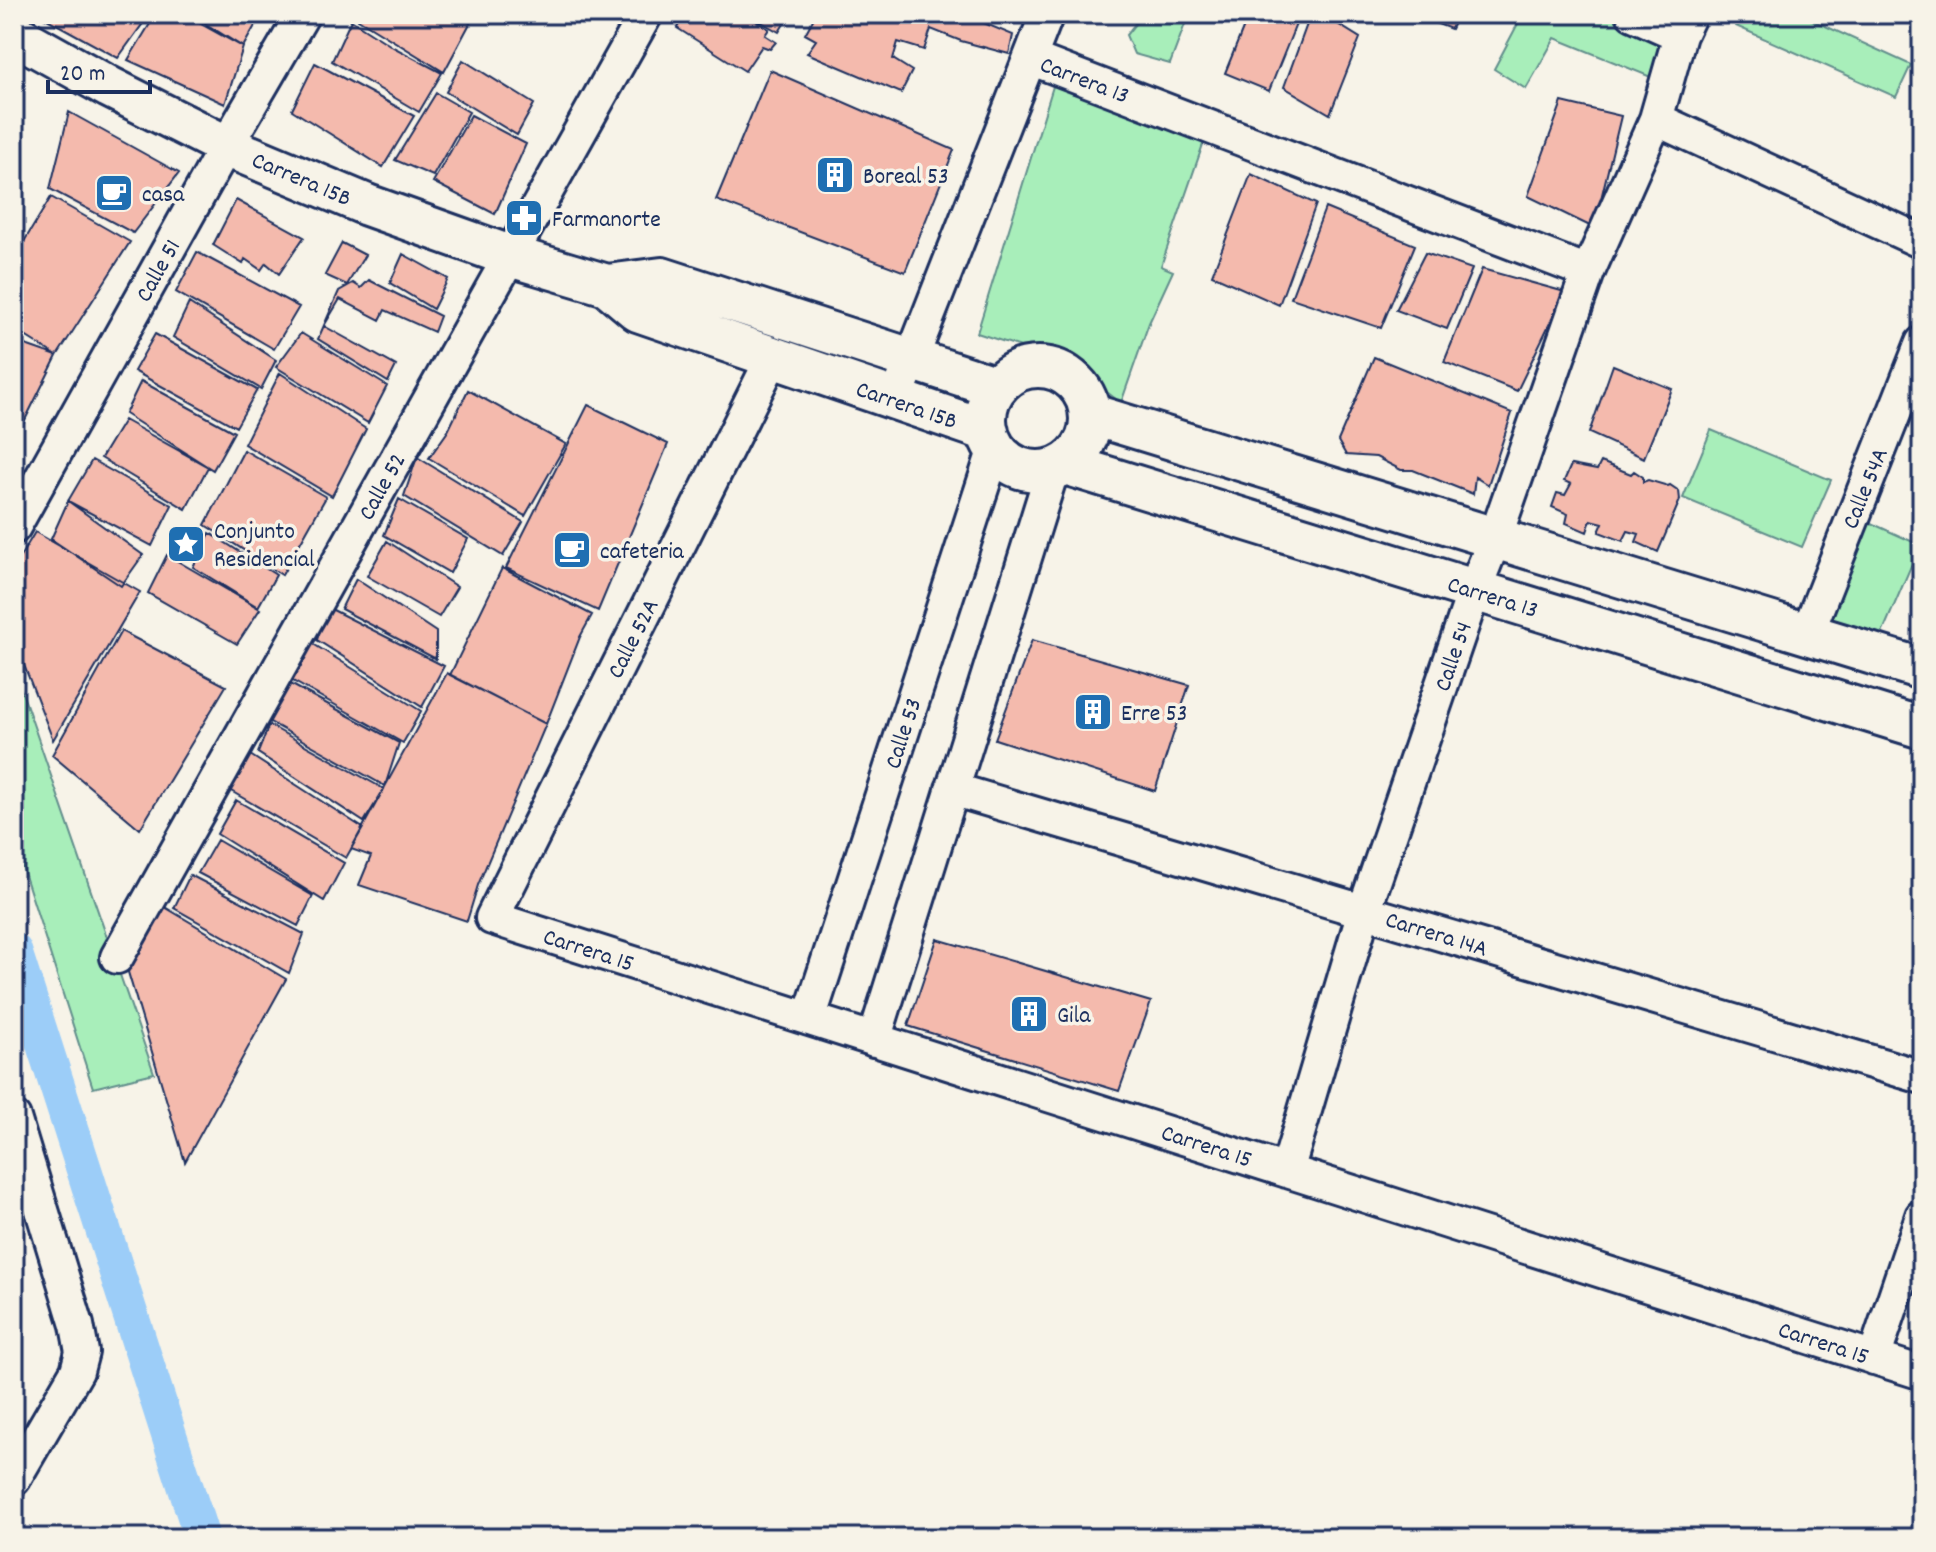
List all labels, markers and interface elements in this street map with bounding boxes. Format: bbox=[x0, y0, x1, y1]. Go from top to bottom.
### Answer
scale bar bbox=[48, 44, 150, 94]
street label: Carrera 13 bbox=[1034, 49, 1133, 114]
text: 20 m bbox=[60, 58, 106, 92]
street label: Carrera 15B bbox=[246, 145, 356, 217]
building icon: Boreal 53 bbox=[814, 154, 856, 196]
place label: Boreal 53 bbox=[863, 161, 949, 195]
cafe icon: casa bbox=[93, 172, 135, 214]
place label: casa bbox=[142, 179, 185, 213]
pharmacy icon: Farmanorte bbox=[503, 197, 545, 239]
place label: Farmanorte bbox=[552, 204, 661, 238]
street label: Calle 51 bbox=[129, 234, 191, 309]
street label: Carrera 15B bbox=[851, 374, 961, 440]
street label: Calle 54A bbox=[1835, 443, 1898, 535]
street label: Calle 52 bbox=[351, 448, 416, 527]
place label: Conjunto Residencial bbox=[214, 516, 315, 578]
place icon: Conjunto Residencial bbox=[165, 523, 207, 565]
cafe icon: cafeteria bbox=[551, 529, 593, 571]
place label: cafeteria bbox=[600, 536, 685, 570]
street label: Carrera 13 bbox=[1443, 569, 1542, 629]
street label: Calle 52A bbox=[600, 594, 669, 685]
street label: Calle 54 bbox=[1427, 618, 1483, 696]
building icon: Erre 53 bbox=[1072, 691, 1114, 733]
street label: Calle 53 bbox=[878, 694, 932, 774]
place label: Erre 53 bbox=[1121, 698, 1188, 732]
street label: Carrera 14A bbox=[1381, 904, 1492, 968]
street label: Carrera 15 bbox=[538, 921, 638, 982]
building icon: Gila bbox=[1008, 993, 1050, 1035]
place label: Gila bbox=[1057, 1000, 1091, 1034]
street label: Carrera 15 bbox=[1156, 1117, 1256, 1178]
street label: Carrera 15 bbox=[1773, 1314, 1873, 1375]

